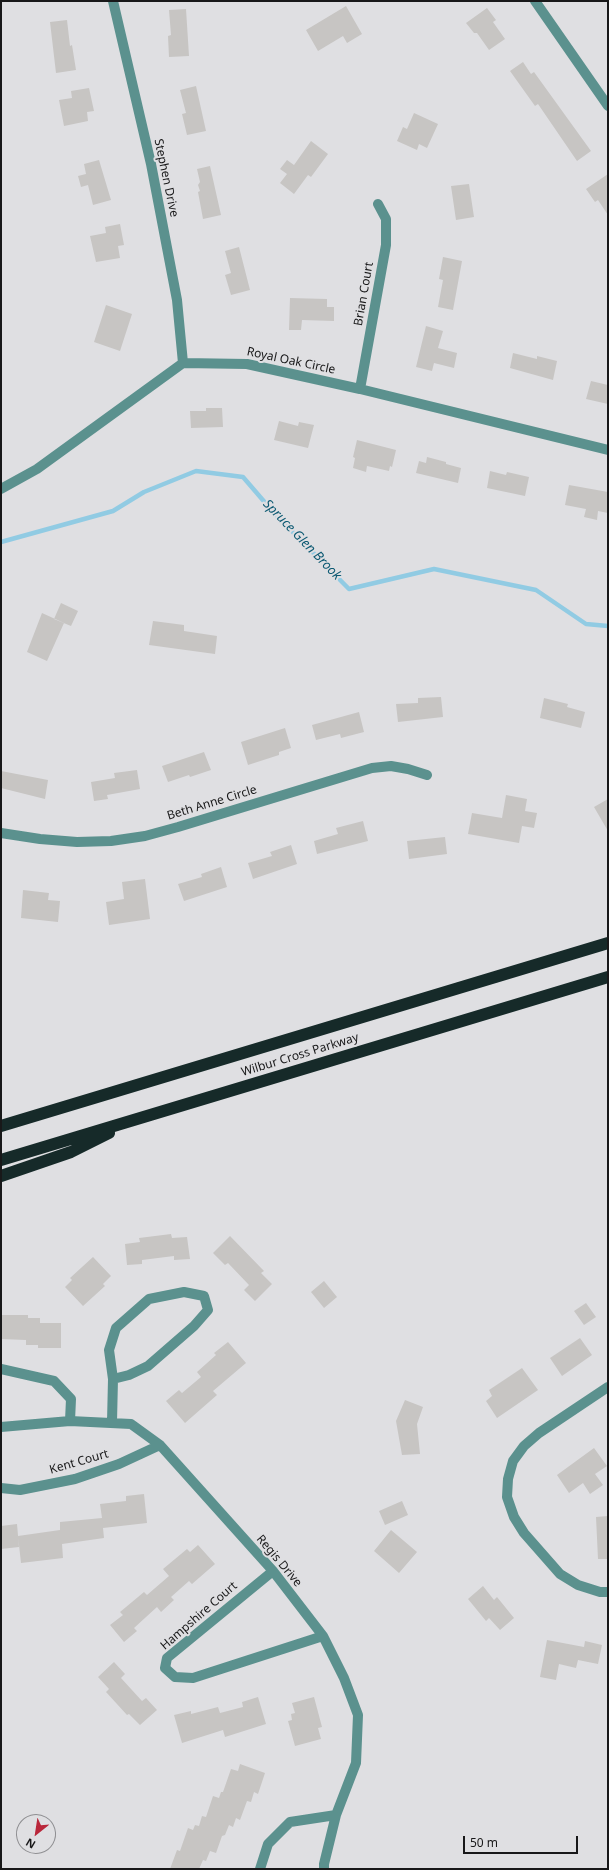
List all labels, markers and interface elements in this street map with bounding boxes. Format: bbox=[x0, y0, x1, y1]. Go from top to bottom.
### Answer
street label: Stephen Drive bbox=[151, 138, 181, 218]
street label: Brian Court bbox=[351, 261, 377, 327]
street label: Royal Oak Circle bbox=[245, 345, 337, 377]
water label: Spruce Glen Brook bbox=[260, 496, 344, 584]
street label: Beth Anne Circle bbox=[166, 783, 258, 823]
street label: Wilbur Cross Parkway bbox=[240, 1030, 360, 1080]
street label: Kent Court bbox=[48, 1447, 110, 1477]
street label: Regis Drive bbox=[253, 1532, 305, 1590]
street label: Hampshire Court bbox=[158, 1579, 240, 1653]
north arrow bbox=[16, 1814, 56, 1854]
scale bar bbox=[465, 1828, 580, 1854]
text: 50 m bbox=[470, 1834, 498, 1851]
text: N bbox=[23, 1835, 38, 1853]

